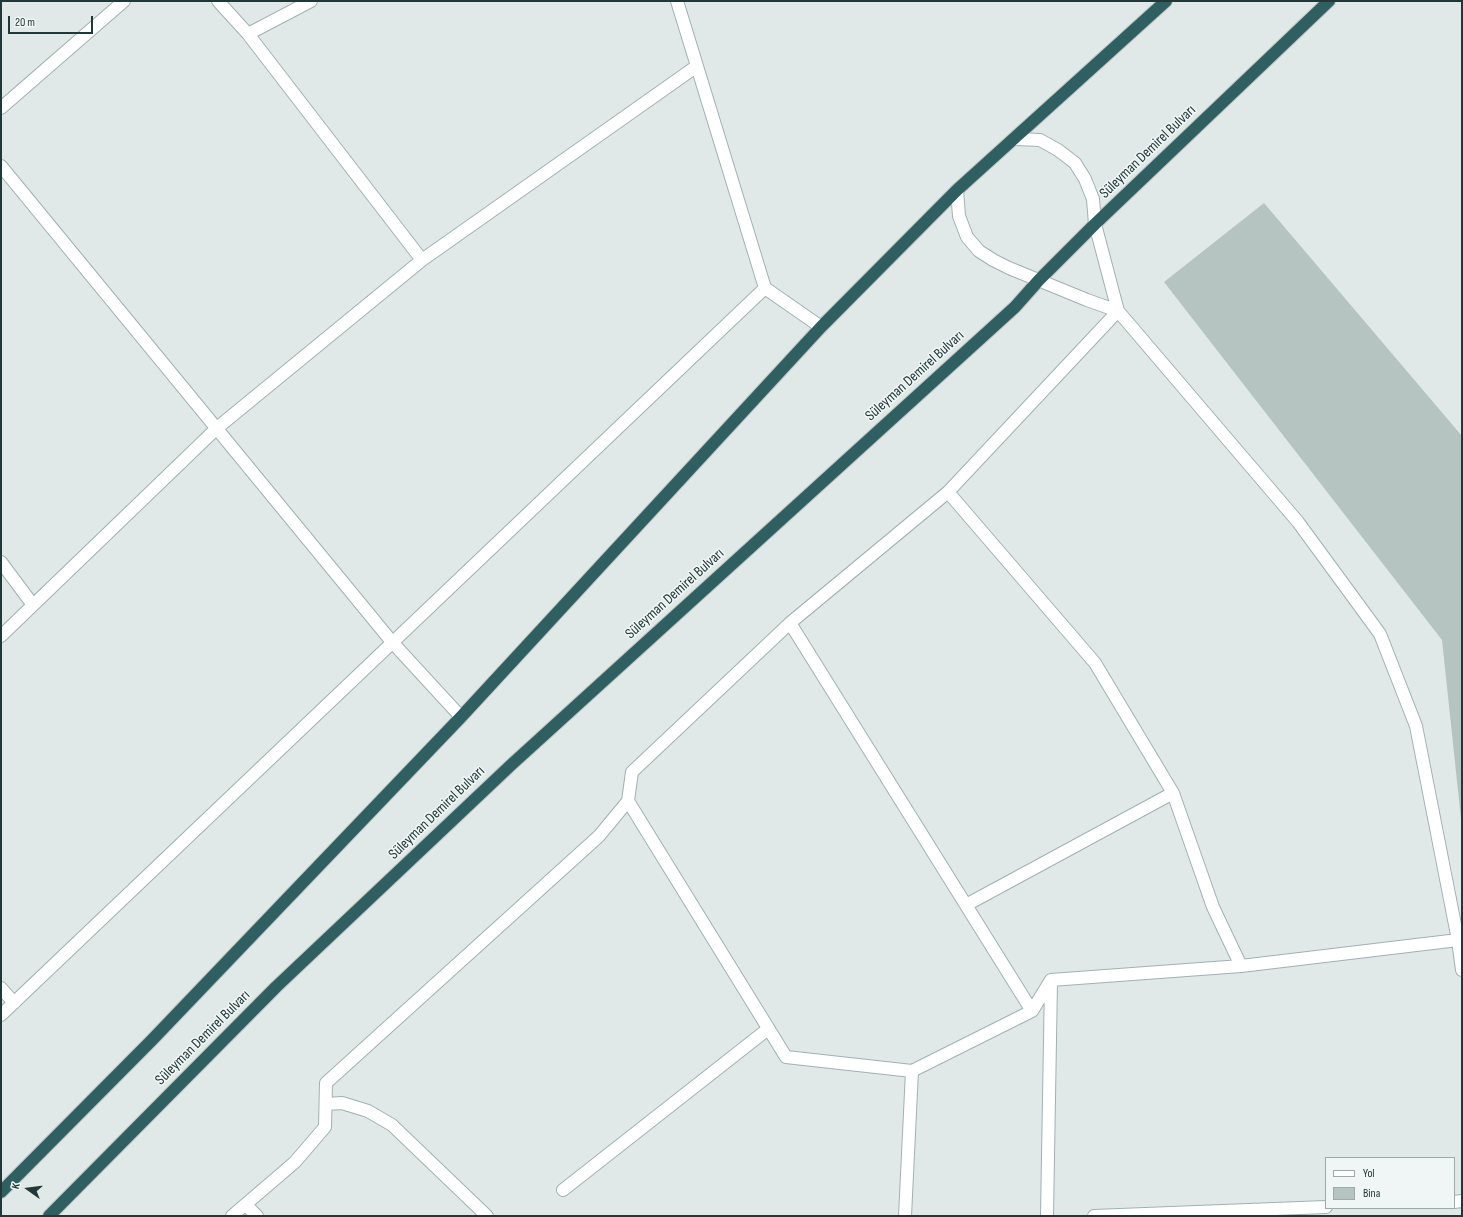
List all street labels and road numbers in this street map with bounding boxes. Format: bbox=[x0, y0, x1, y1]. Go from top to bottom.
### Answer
street label: Süleyman Demirel Bulvarı bbox=[1096, 102, 1200, 202]
street label: Süleyman Demirel Bulvarı bbox=[862, 327, 968, 425]
street label: Süleyman Demirel Bulvarı bbox=[622, 545, 728, 643]
street label: Süleyman Demirel Bulvarı bbox=[385, 763, 489, 863]
street label: Süleyman Demirel Bulvarı bbox=[152, 987, 254, 1089]

